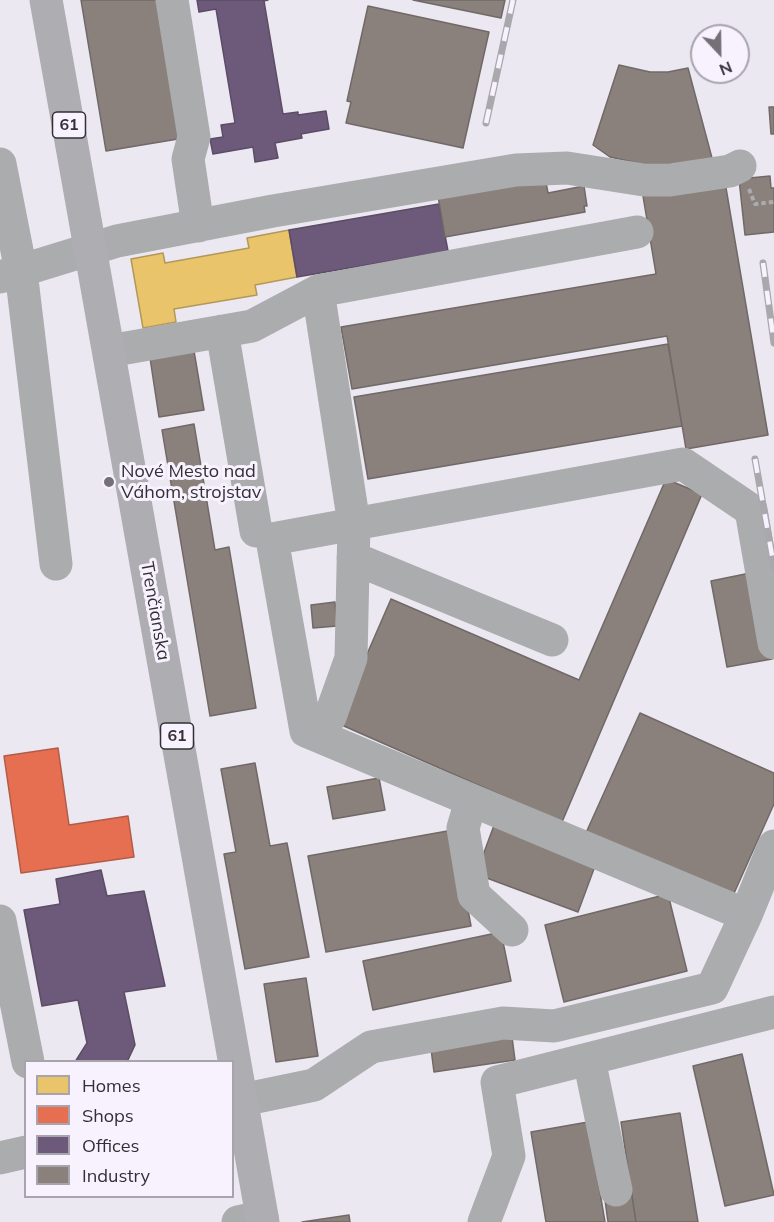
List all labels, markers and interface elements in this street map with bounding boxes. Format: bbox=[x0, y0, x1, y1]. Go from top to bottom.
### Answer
north arrow bbox=[690, 24, 750, 84]
text: N bbox=[717, 57, 735, 80]
road number: 61 bbox=[52, 112, 86, 138]
place label: Nové Mesto nad Váhom, strojstav bbox=[121, 461, 261, 504]
marker: Nové Mesto nad Váhom, strojstav bbox=[102, 475, 116, 489]
street label: Trenčianska bbox=[136, 560, 174, 662]
road number: 61 bbox=[160, 723, 194, 749]
legend bbox=[24, 1060, 234, 1198]
text: Homes bbox=[82, 1074, 141, 1097]
text: Shops bbox=[82, 1104, 134, 1127]
text: Offices bbox=[82, 1134, 139, 1157]
text: Industry bbox=[82, 1164, 150, 1187]

